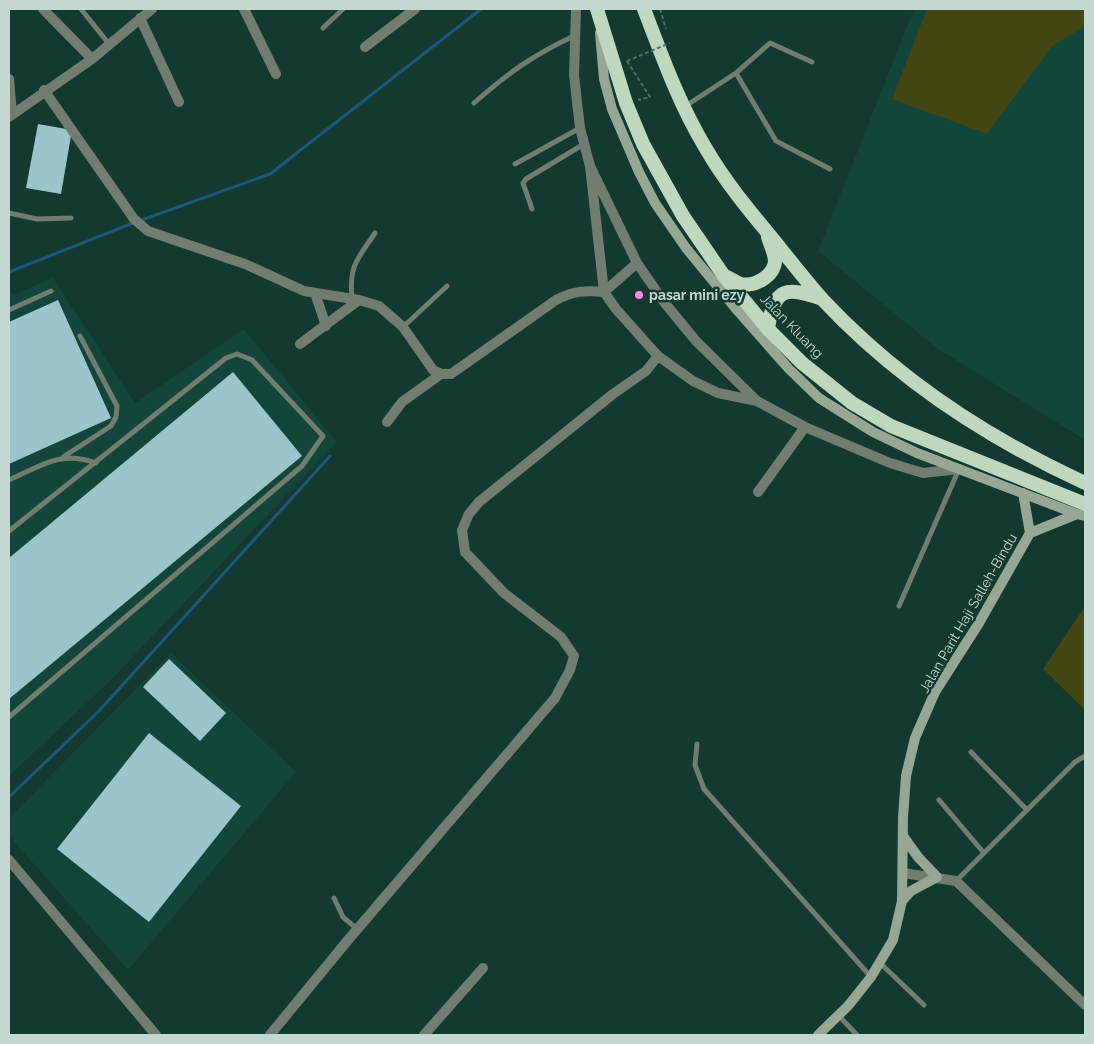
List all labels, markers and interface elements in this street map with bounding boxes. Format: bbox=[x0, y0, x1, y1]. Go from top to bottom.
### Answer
place label: pasar mini ezy bbox=[649, 287, 745, 303]
marker: pasar mini ezy bbox=[633, 289, 645, 301]
street label: Jalan Kluang bbox=[757, 291, 827, 361]
street label: Jalan Parit Haji Salleh-Bindu bbox=[916, 531, 1020, 695]

